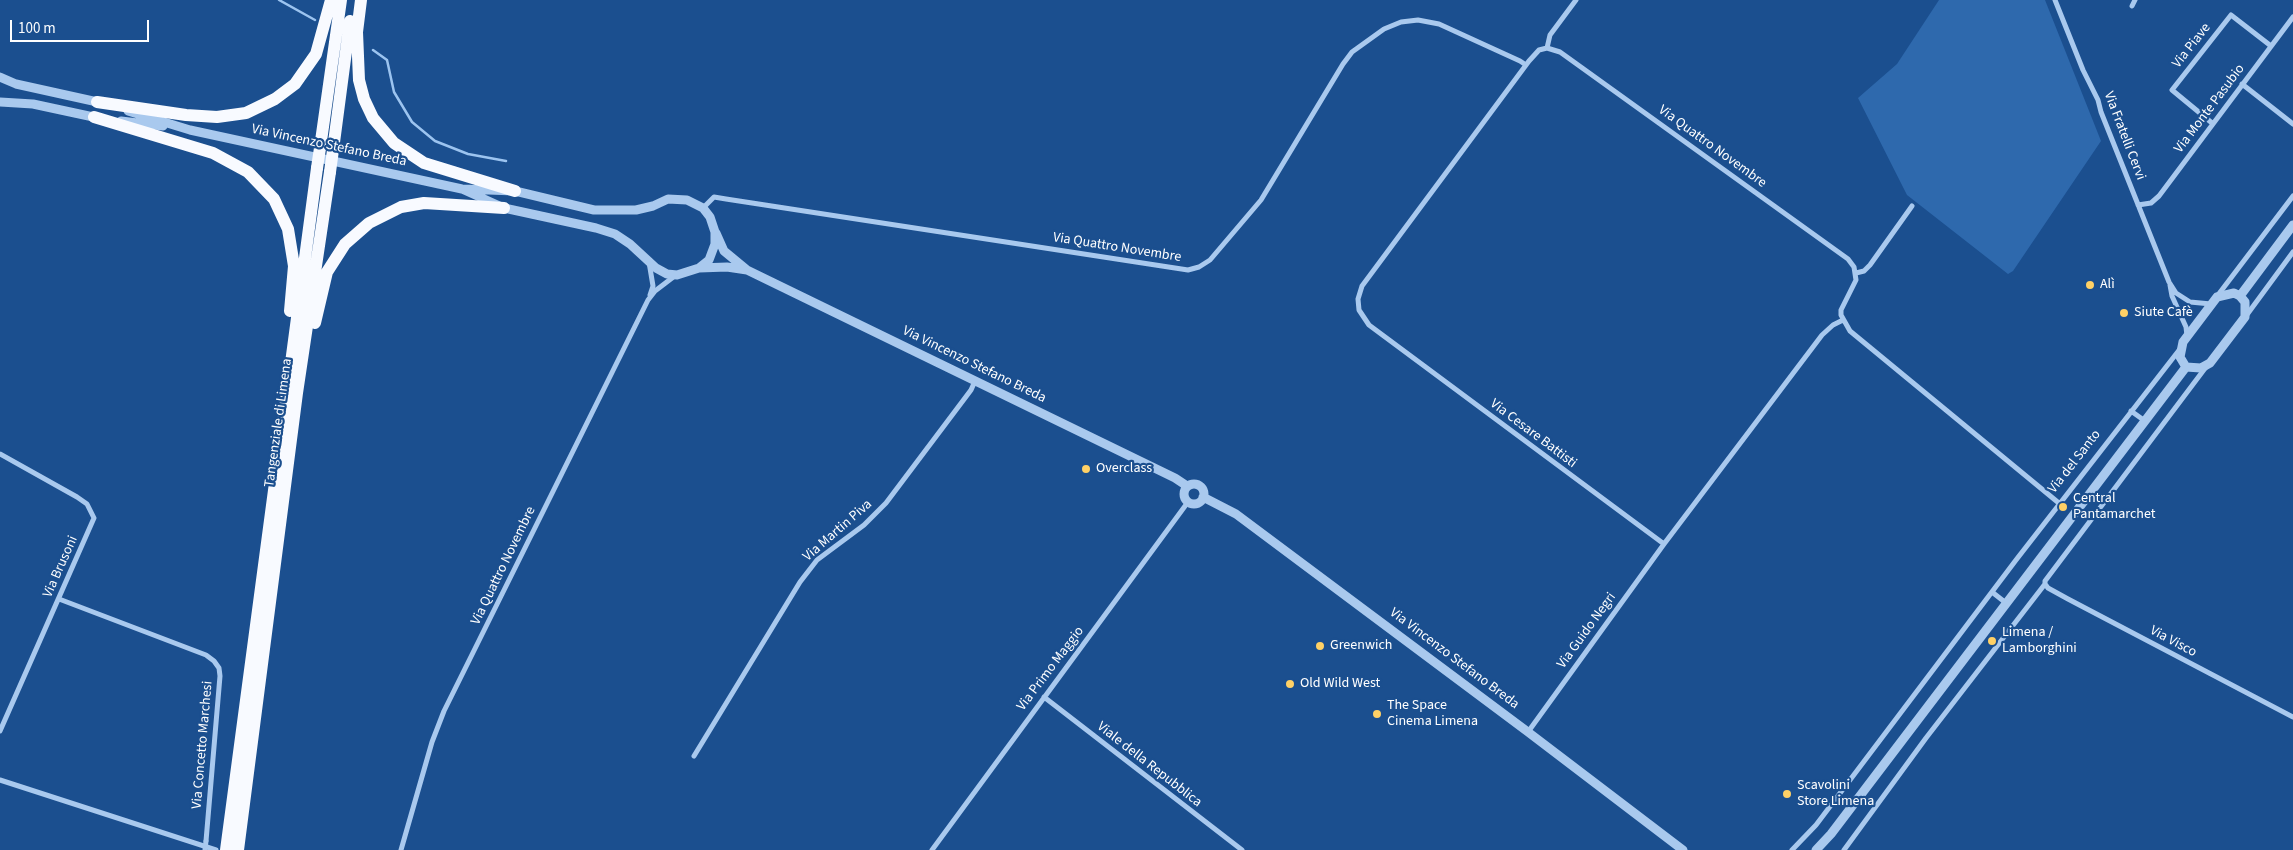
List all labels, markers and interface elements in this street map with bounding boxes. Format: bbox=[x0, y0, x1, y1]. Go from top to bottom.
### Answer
scale bar bbox=[12, 10, 151, 42]
text: 100 m bbox=[18, 18, 56, 39]
street label: Via Piave bbox=[2169, 20, 2215, 72]
street label: Via Monte Pasubio bbox=[2171, 61, 2249, 157]
street label: Via Fratelli Cervi bbox=[2099, 89, 2149, 183]
street label: Via Quattro Novembre bbox=[1655, 102, 1769, 192]
street label: Via Vincenzo Stefano Breda bbox=[250, 121, 408, 171]
street label: Via Quattro Novembre bbox=[1052, 230, 1182, 266]
place label: Alì bbox=[2100, 277, 2115, 293]
marker: Alì bbox=[2084, 279, 2096, 291]
place label: Siute Cafè bbox=[2134, 305, 2193, 321]
marker: Siute Cafè bbox=[2118, 307, 2130, 319]
street label: Via Vincenzo Stefano Breda bbox=[899, 323, 1049, 407]
street label: Tangenziale di Limena bbox=[262, 357, 296, 489]
street label: Via Cesare Battisti bbox=[1486, 396, 1580, 472]
street label: Via del Santo bbox=[2045, 427, 2105, 497]
place label: Overclass bbox=[1096, 461, 1152, 477]
marker: Overclass bbox=[1080, 463, 1092, 475]
place label: Central Pantamarchet bbox=[2073, 491, 2155, 524]
street label: Via Martin Piva bbox=[800, 496, 876, 566]
marker: Central Pantamarchet bbox=[2057, 501, 2069, 513]
street label: Via Quattro Novembre bbox=[468, 504, 540, 628]
street label: Via Brusoni bbox=[40, 534, 82, 600]
street label: Via Guido Negri bbox=[1554, 590, 1620, 672]
street label: Via Vincenzo Stefano Breda bbox=[1386, 605, 1522, 713]
street label: Via Visco bbox=[2147, 623, 2199, 661]
street label: Via Primo Maggio bbox=[1014, 624, 1088, 714]
place label: Limena / Lamborghini bbox=[2002, 625, 2077, 658]
marker: Limena / Lamborghini bbox=[1986, 635, 1998, 647]
place label: Greenwich bbox=[1330, 638, 1392, 654]
marker: Greenwich bbox=[1314, 640, 1326, 652]
place label: Old Wild West bbox=[1300, 676, 1380, 692]
marker: Old Wild West bbox=[1284, 678, 1296, 690]
street label: Via Concetto Marchesi bbox=[189, 680, 217, 810]
place label: The Space Cinema Limena bbox=[1387, 698, 1478, 730]
marker: The Space Cinema Limena bbox=[1371, 708, 1383, 720]
street label: Viale della Repubblica bbox=[1093, 719, 1205, 811]
place label: Scavolini Store Limena bbox=[1797, 778, 1874, 810]
marker: Scavolini Store Limena bbox=[1781, 788, 1793, 800]

